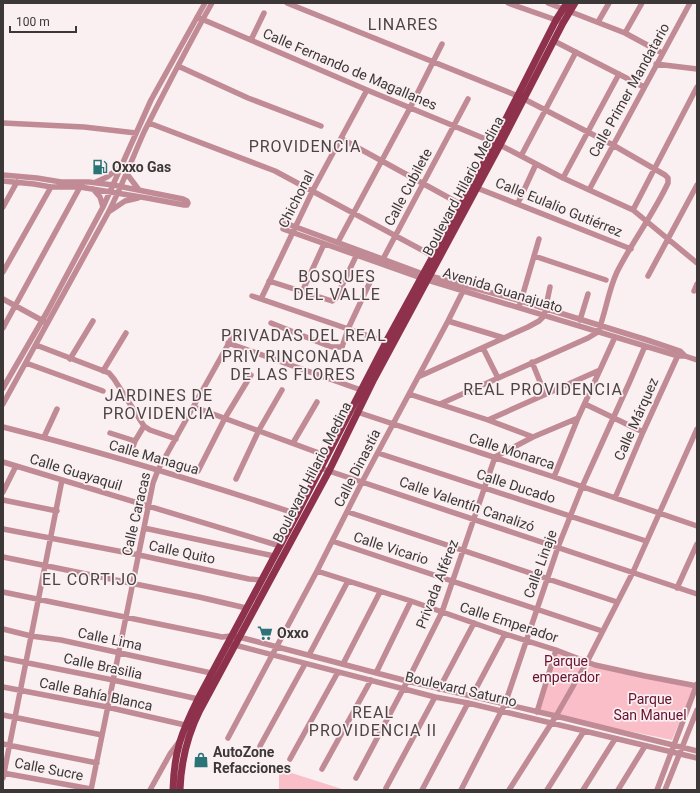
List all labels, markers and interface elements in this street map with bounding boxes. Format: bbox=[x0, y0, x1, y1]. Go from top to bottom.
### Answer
scale bar bbox=[10, 8, 76, 34]
text: 100 m bbox=[16, 15, 50, 29]
district label: LINARES bbox=[368, 15, 438, 34]
street label: Calle Primer Mandatario bbox=[585, 20, 673, 160]
street label: Calle Fernando de Magallanes bbox=[261, 25, 439, 113]
street label: Boulevard Hilario Medina bbox=[419, 113, 507, 259]
district label: PROVIDENCIA bbox=[249, 137, 361, 156]
street label: Calle Cubilete bbox=[381, 146, 435, 228]
fuel station icon: Oxxo Gas bbox=[91, 158, 109, 176]
place label: Oxxo Gas bbox=[112, 159, 171, 175]
street label: Chichonal bbox=[275, 168, 317, 230]
street label: Calle Eulalio Gutiérrez bbox=[493, 174, 625, 240]
street label: Avenida Guanajuato bbox=[441, 264, 565, 316]
district label: BOSQUES DEL VALLE bbox=[293, 267, 381, 304]
district label: PRIVADAS DEL REAL bbox=[221, 326, 387, 345]
district label: PRIV RINCONADA DE LAS FLORES bbox=[222, 347, 364, 384]
street label: Calle Márquez bbox=[611, 375, 661, 463]
district label: REAL PROVIDENCIA bbox=[463, 380, 623, 399]
district label: JARDINES DE PROVIDENCIA bbox=[103, 386, 215, 423]
street label: Boulevard Hilario Medina bbox=[270, 399, 354, 545]
street label: Calle Dinastía bbox=[331, 426, 383, 510]
street label: Calle Monarca bbox=[467, 430, 557, 472]
street label: Calle Managua bbox=[107, 437, 201, 477]
street label: Calle Guayaquil bbox=[28, 450, 124, 494]
street label: Calle Ducado bbox=[474, 466, 558, 506]
street label: Calle Caracas bbox=[119, 471, 153, 557]
street label: Calle Valentín Canalizó bbox=[397, 473, 537, 535]
street label: Calle Vicario bbox=[352, 528, 430, 568]
street label: Calle Linaje bbox=[520, 528, 560, 600]
street label: Calle Quito bbox=[147, 537, 217, 567]
street label: Privada Alférez bbox=[413, 537, 461, 631]
district label: EL CORTIJO bbox=[42, 570, 138, 589]
street label: Calle Emperador bbox=[458, 599, 561, 646]
street label: Calle Lima bbox=[76, 624, 144, 654]
supermarket icon: Oxxo bbox=[256, 624, 274, 642]
place label: Oxxo bbox=[277, 625, 309, 641]
street label: Calle Brasilia bbox=[62, 650, 144, 682]
park label: Parque emperador bbox=[532, 653, 600, 685]
street label: Boulevard Saturno bbox=[404, 668, 518, 710]
street label: Calle Bahía Blanca bbox=[38, 674, 154, 714]
park label: Parque San Manuel bbox=[613, 691, 687, 723]
district label: REAL PROVIDENCIA II bbox=[309, 703, 437, 740]
place label: AutoZone Refacciones bbox=[213, 744, 291, 776]
shop icon: AutoZone Refacciones bbox=[192, 751, 210, 769]
street label: Calle Sucre bbox=[13, 754, 85, 784]

